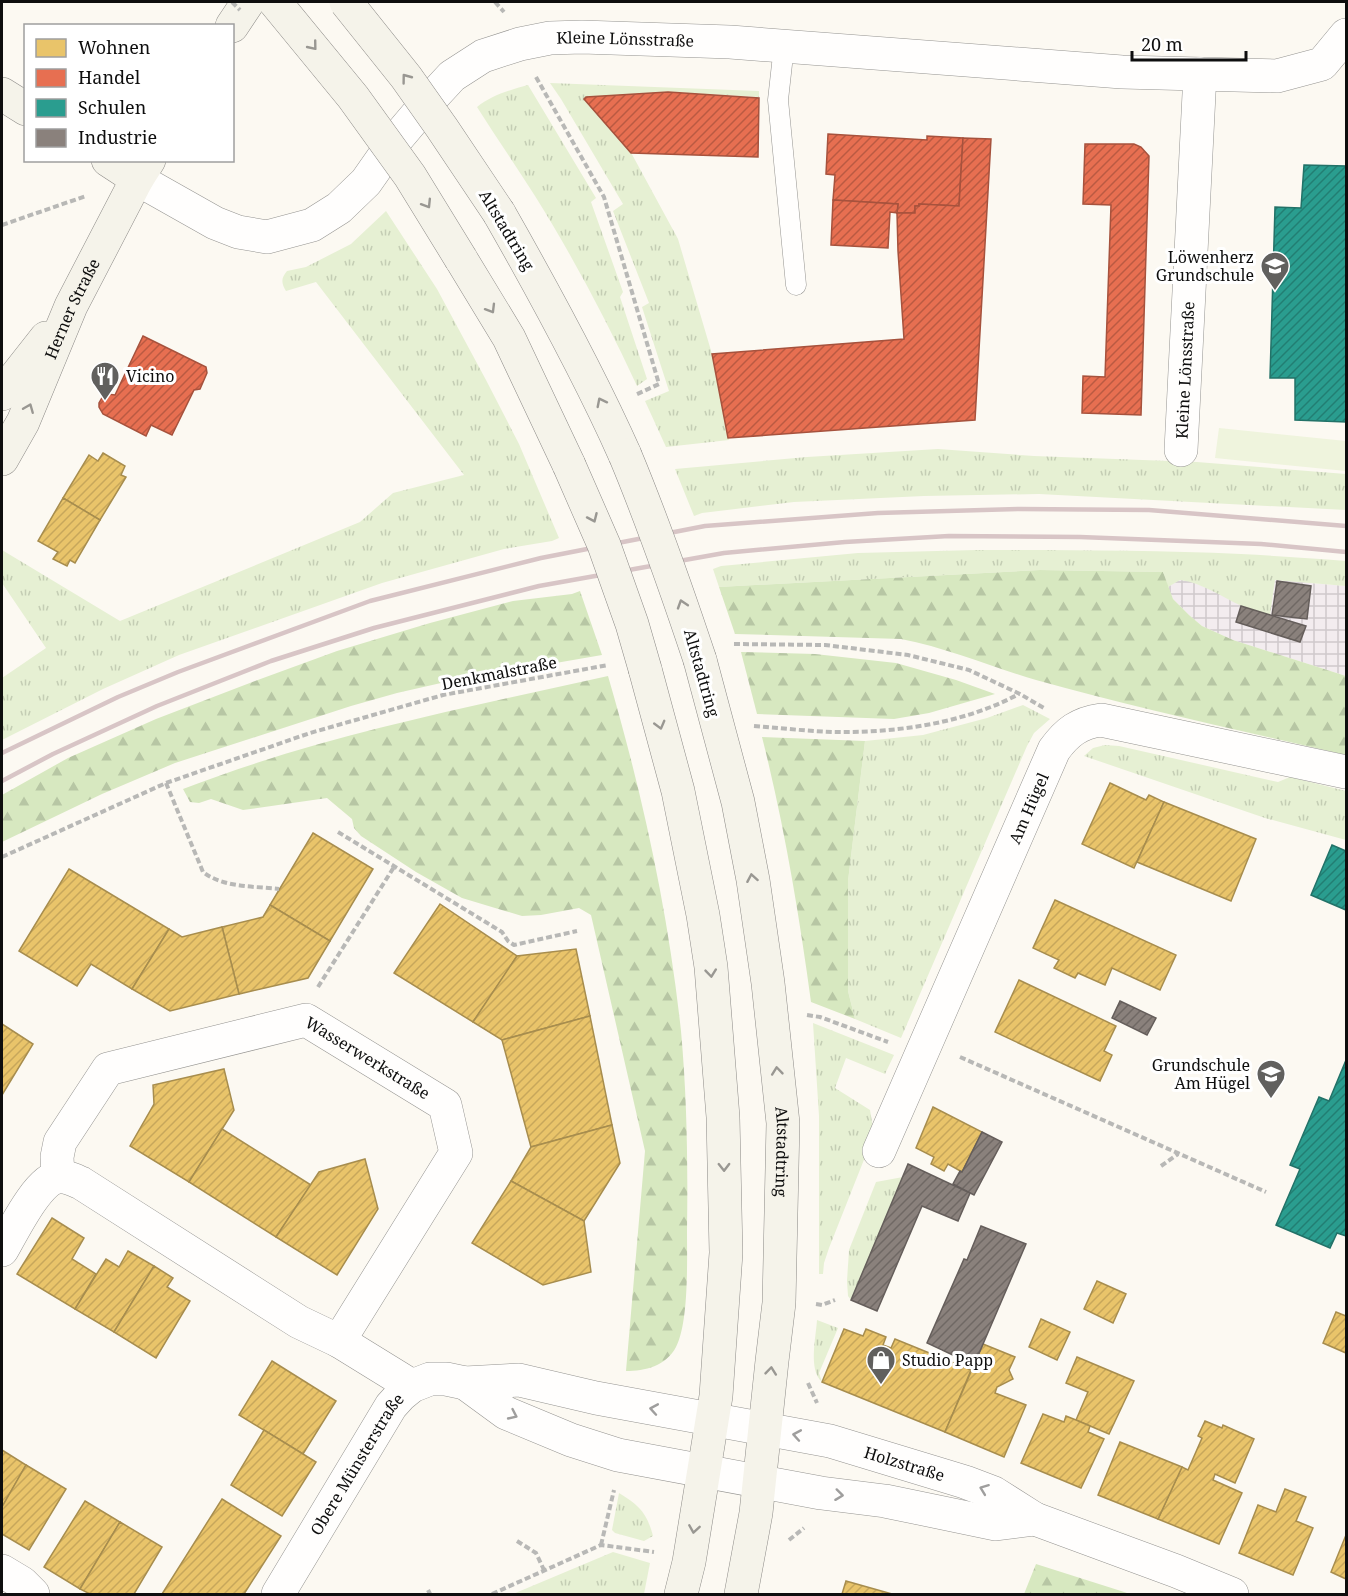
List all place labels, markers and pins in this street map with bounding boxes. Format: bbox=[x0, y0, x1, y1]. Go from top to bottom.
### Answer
place label: Löwenherz Grundschule bbox=[1156, 246, 1254, 286]
school or university icon: Löwenherz Grundschule bbox=[1259, 250, 1291, 292]
restaurant icon: Vicino bbox=[89, 360, 121, 402]
place label: Vicino bbox=[126, 365, 174, 387]
place label: Grundschule Am Hügel bbox=[1152, 1054, 1250, 1094]
school or university icon: Grundschule Am Hügel bbox=[1255, 1058, 1287, 1100]
shop icon: Studio Papp bbox=[865, 1344, 897, 1386]
place label: Studio Papp bbox=[902, 1349, 993, 1371]

